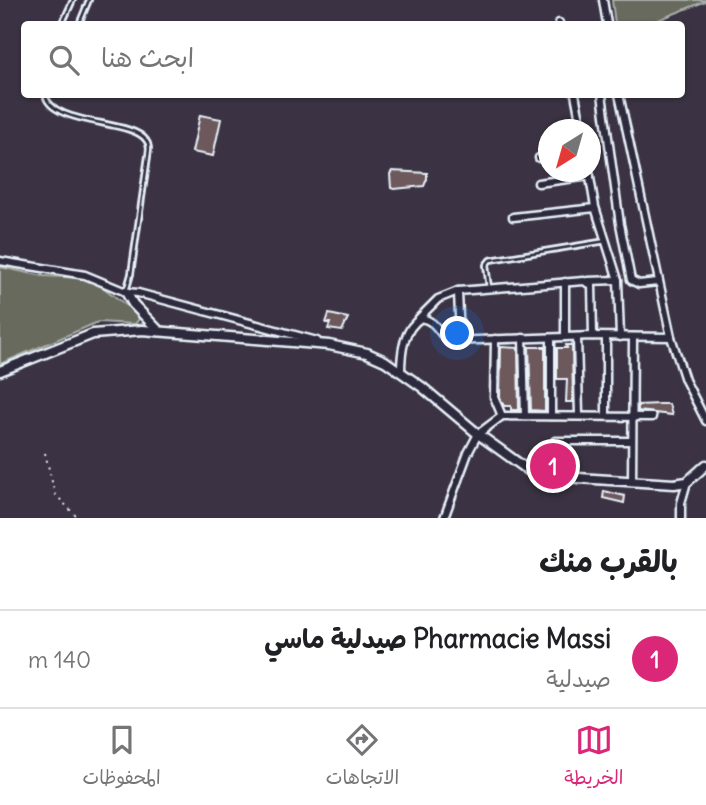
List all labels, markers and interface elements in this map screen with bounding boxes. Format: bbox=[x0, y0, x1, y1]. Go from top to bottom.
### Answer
search box bbox=[21, 21, 685, 98]
icon: search bbox=[45, 41, 83, 79]
text: ابحث هنا bbox=[101, 41, 194, 74]
north arrow bbox=[538, 119, 601, 182]
your location bbox=[440, 316, 474, 350]
pin: 1 bbox=[530, 440, 576, 492]
text: بالقرب منك bbox=[539, 542, 678, 580]
text: Pharmacie Massi صيدلية ماسي bbox=[264, 622, 611, 655]
text: 140 m bbox=[28, 645, 91, 674]
text: 1 bbox=[650, 645, 660, 674]
text: صيدلية bbox=[546, 664, 611, 693]
tab: المحفوظات bbox=[83, 721, 161, 794]
tab: الاتجاهات bbox=[326, 721, 399, 794]
tab: الخريطة bbox=[564, 721, 623, 794]

